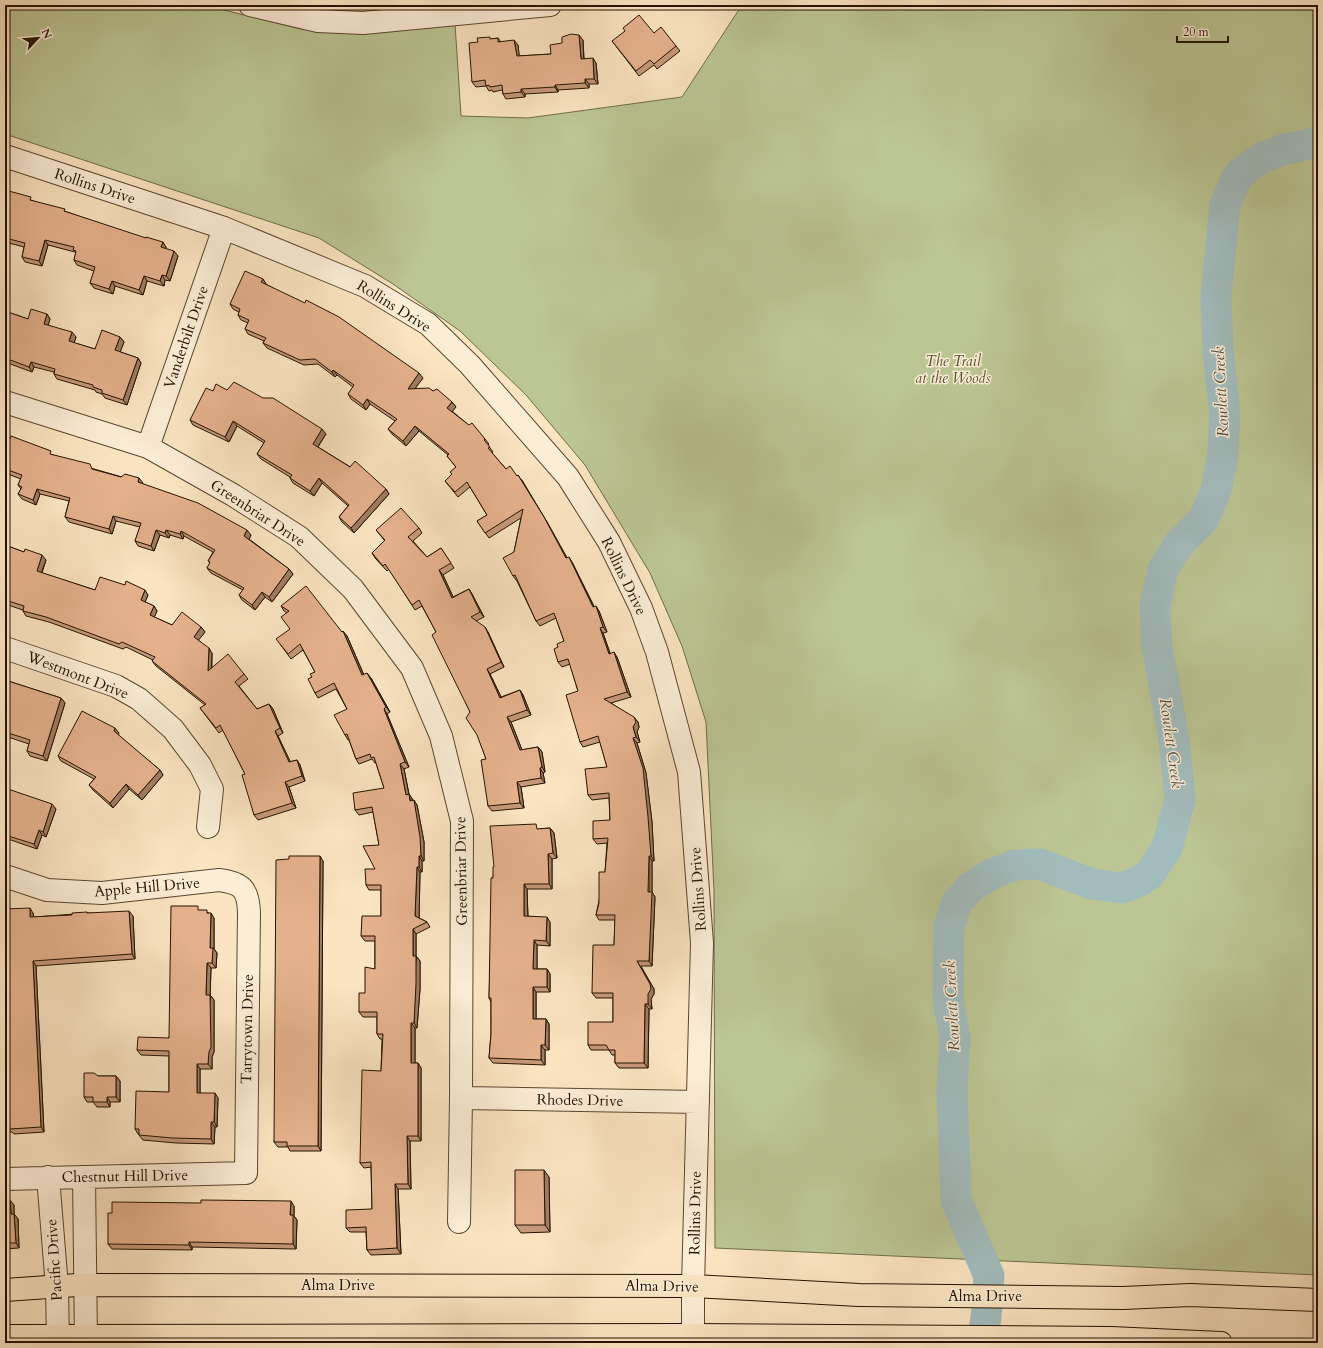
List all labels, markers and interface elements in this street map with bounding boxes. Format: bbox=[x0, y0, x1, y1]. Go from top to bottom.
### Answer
north arrow bbox=[18, 18, 58, 58]
scale bar bbox=[1177, 18, 1228, 44]
text: 20 m bbox=[1183, 24, 1210, 40]
text: N bbox=[38, 26, 56, 42]
street label: Rollins Drive bbox=[52, 163, 138, 209]
street label: Rollins Drive bbox=[353, 275, 435, 337]
street label: Vanderbilt Drive bbox=[159, 283, 213, 391]
water label: Rowlett Creek bbox=[1208, 346, 1234, 438]
park label: The Trail at the Woods bbox=[915, 351, 991, 388]
street label: Greenbriar Drive bbox=[207, 475, 310, 551]
street label: Rollins Drive bbox=[597, 534, 652, 618]
street label: Westmont Drive bbox=[23, 646, 132, 704]
water label: Rowlett Creek bbox=[1154, 697, 1188, 790]
street label: Greenbriar Drive bbox=[450, 816, 472, 926]
street label: Rollins Drive bbox=[685, 846, 711, 932]
street label: Apple Hill Drive bbox=[93, 872, 201, 902]
water label: Rowlett Creek bbox=[939, 960, 965, 1052]
street label: Tarrytown Drive bbox=[236, 974, 258, 1084]
street label: Rhodes Drive bbox=[536, 1089, 624, 1111]
street label: Chestnut Hill Drive bbox=[62, 1165, 189, 1187]
street label: Rollins Drive bbox=[684, 1171, 706, 1255]
street label: Pacific Drive bbox=[41, 1218, 67, 1302]
street label: Alma Drive bbox=[301, 1275, 375, 1295]
street label: Alma Drive bbox=[625, 1275, 699, 1297]
street label: Alma Drive bbox=[948, 1286, 1022, 1306]

